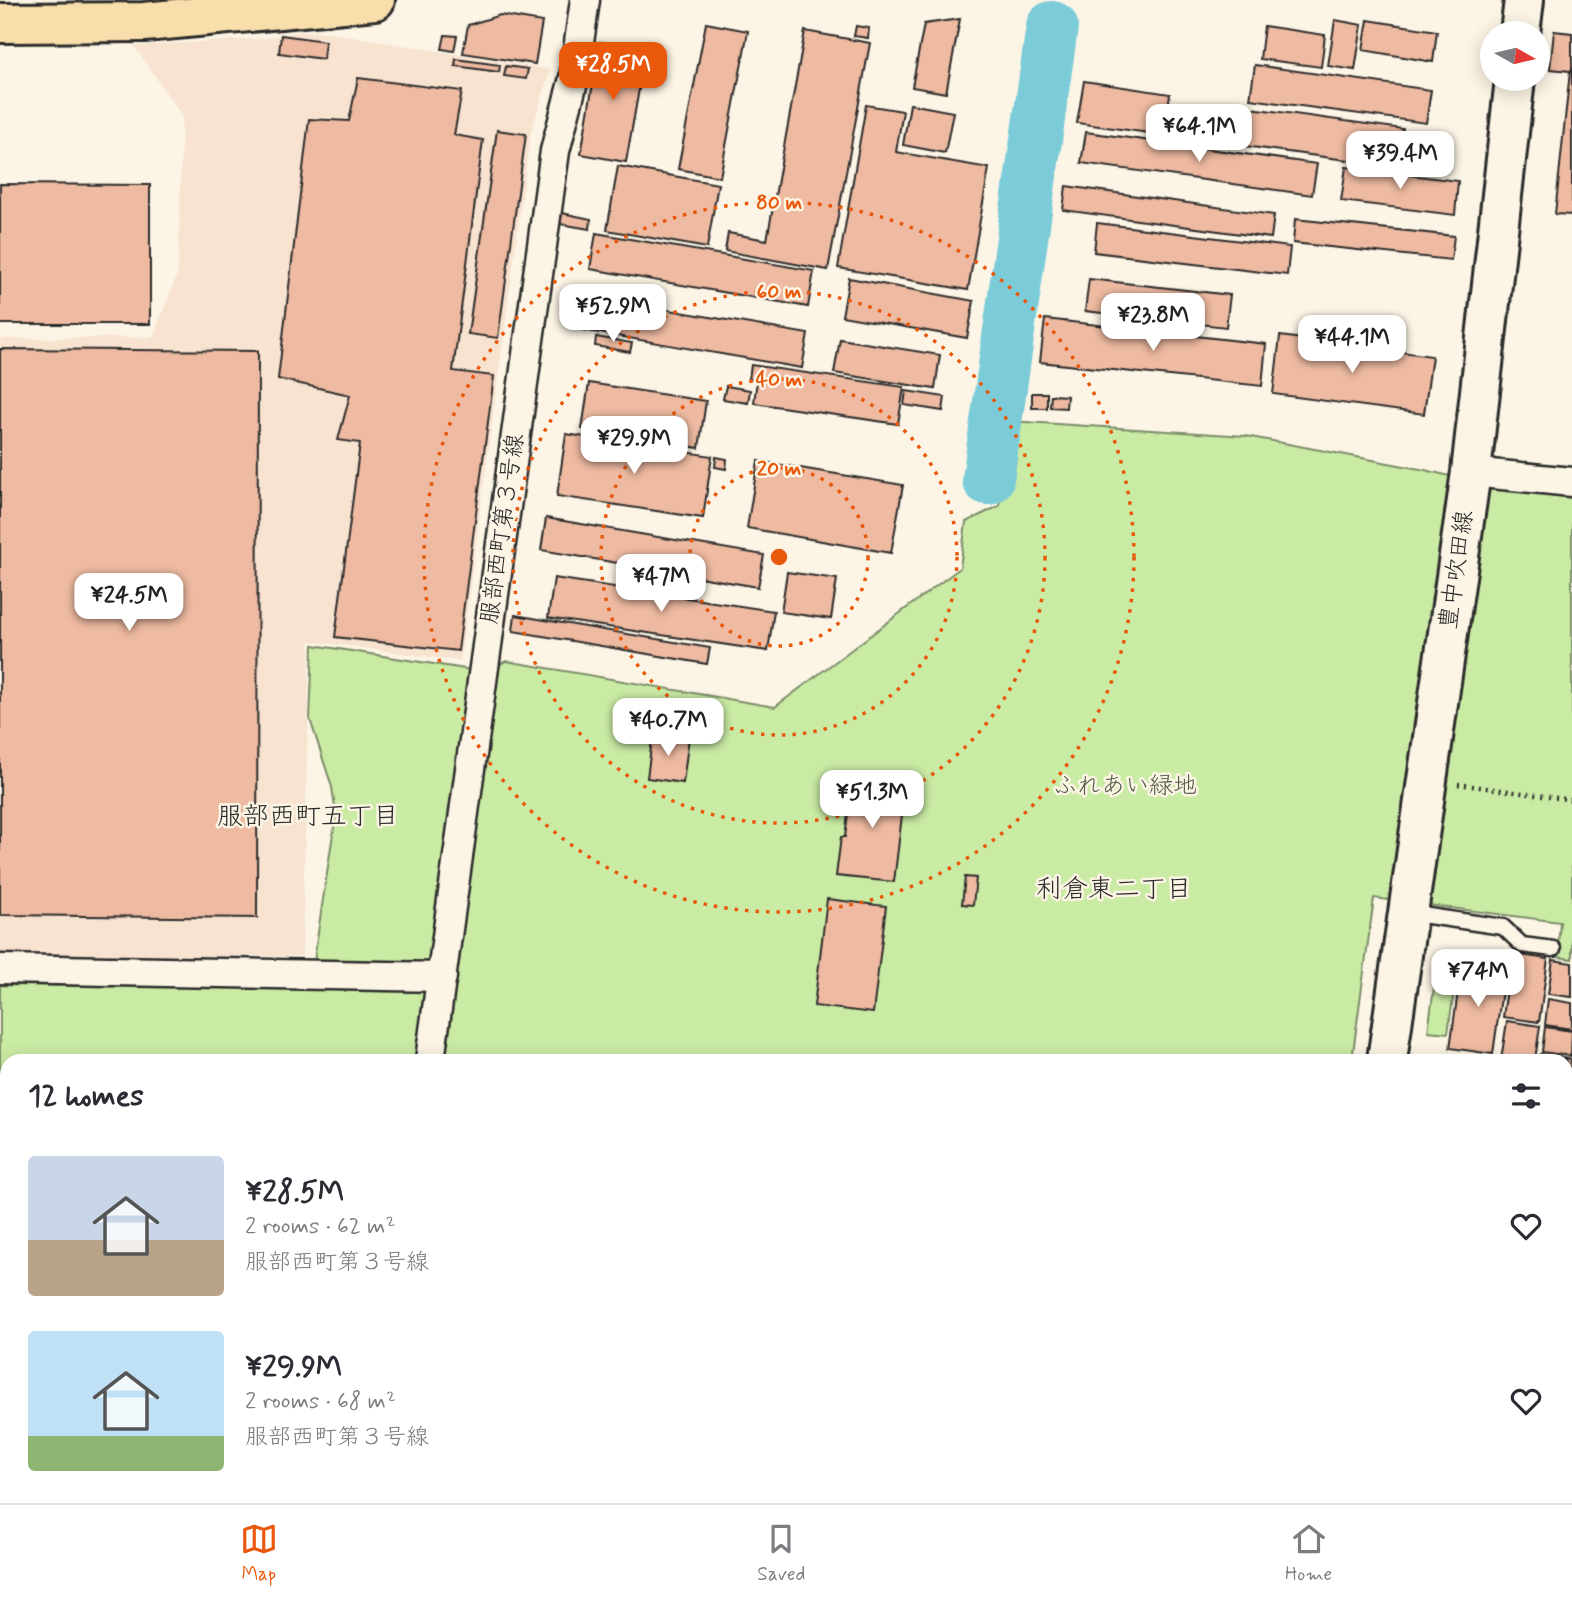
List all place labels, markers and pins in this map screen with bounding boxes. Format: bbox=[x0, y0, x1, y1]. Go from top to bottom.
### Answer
pin: ¥28.5M bbox=[556, 42, 670, 102]
pin: ¥64.1M bbox=[1142, 104, 1256, 164]
pin: ¥39.4M bbox=[1343, 132, 1457, 191]
pin: ¥52.9M bbox=[556, 284, 670, 344]
pin: ¥23.8M bbox=[1096, 294, 1210, 353]
pin: ¥44.1M bbox=[1295, 316, 1409, 375]
pin: ¥29.9M bbox=[577, 416, 691, 476]
centre of rings bbox=[767, 545, 791, 569]
pin: ¥47M bbox=[620, 554, 702, 614]
pin: ¥24.5M bbox=[72, 574, 186, 633]
pin: ¥40.7M bbox=[611, 698, 725, 758]
pin: ¥51.3M bbox=[815, 770, 929, 830]
pin: ¥74M bbox=[1437, 950, 1519, 1009]

